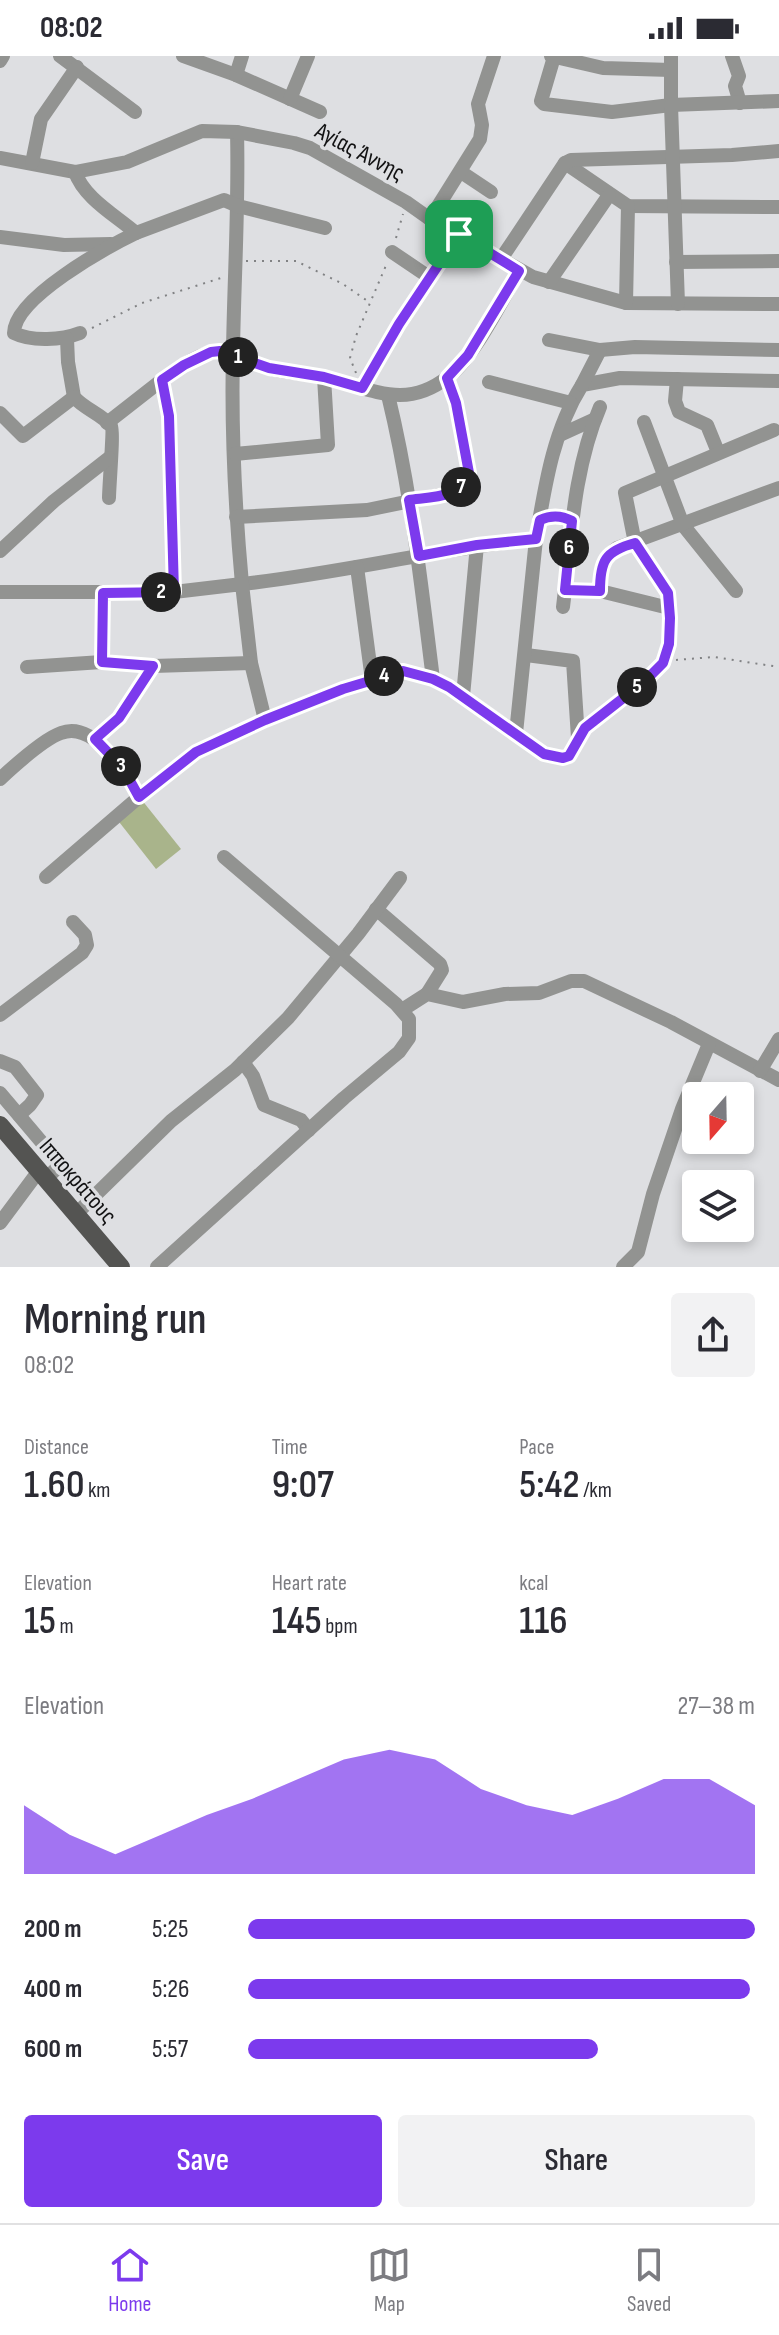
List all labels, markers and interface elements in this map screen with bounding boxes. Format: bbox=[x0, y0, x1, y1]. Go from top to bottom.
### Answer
text: 08:02 bbox=[40, 10, 103, 46]
street label: Αγίας Άννης bbox=[309, 116, 410, 188]
pin bbox=[425, 200, 493, 268]
icon: arrive bbox=[437, 212, 481, 256]
pin: 1 bbox=[218, 337, 258, 377]
text: 1 bbox=[234, 343, 242, 370]
pin: 7 bbox=[441, 467, 481, 507]
text: 7 bbox=[456, 473, 466, 500]
pin: 6 bbox=[549, 528, 589, 568]
text: 6 bbox=[564, 534, 574, 561]
pin: 2 bbox=[141, 572, 181, 612]
text: 2 bbox=[156, 578, 166, 605]
pin: 4 bbox=[364, 656, 404, 696]
text: 4 bbox=[379, 662, 389, 689]
pin: 5 bbox=[617, 667, 657, 707]
text: 5 bbox=[632, 673, 642, 700]
pin: 3 bbox=[101, 746, 141, 786]
text: 3 bbox=[116, 752, 126, 779]
north arrow bbox=[682, 1082, 754, 1154]
map controls bbox=[682, 1082, 754, 1242]
street label: Ιπποκράτους bbox=[33, 1132, 123, 1230]
button: layers bbox=[682, 1170, 754, 1242]
text: Morning run bbox=[24, 1293, 207, 1346]
button: share bbox=[671, 1293, 755, 1377]
text: 08:02 bbox=[24, 1350, 74, 1381]
text: Distance bbox=[24, 1434, 89, 1461]
text: Time bbox=[272, 1434, 308, 1461]
text: Pace bbox=[519, 1434, 554, 1461]
text: 1.60 bbox=[24, 1461, 84, 1509]
text: 9:07 bbox=[272, 1461, 334, 1509]
text: 5:42 bbox=[519, 1461, 580, 1509]
text: km bbox=[84, 1477, 110, 1504]
text: /km bbox=[580, 1477, 612, 1504]
text: Elevation bbox=[24, 1570, 92, 1597]
text: Heart rate bbox=[272, 1570, 347, 1597]
text: kcal bbox=[519, 1570, 548, 1597]
text: 15 bbox=[24, 1597, 56, 1645]
text: 145 bbox=[272, 1597, 322, 1645]
text: 116 bbox=[519, 1597, 568, 1645]
text: m bbox=[56, 1613, 74, 1640]
text: bpm bbox=[322, 1613, 358, 1640]
text: Elevation bbox=[24, 1691, 104, 1722]
text: 27–38 m bbox=[678, 1691, 755, 1722]
text: 200 m bbox=[24, 1914, 81, 1945]
text: 5:25 bbox=[152, 1914, 188, 1945]
text: 400 m bbox=[24, 1974, 82, 2005]
text: 5:26 bbox=[152, 1974, 189, 2005]
text: 600 m bbox=[24, 2034, 82, 2065]
text: 5:57 bbox=[152, 2034, 188, 2065]
button: Save bbox=[24, 2115, 382, 2207]
button: Share bbox=[398, 2115, 755, 2207]
tab: Home bbox=[108, 2243, 152, 2318]
tab: Map bbox=[367, 2243, 411, 2318]
tab: Saved bbox=[627, 2243, 671, 2318]

